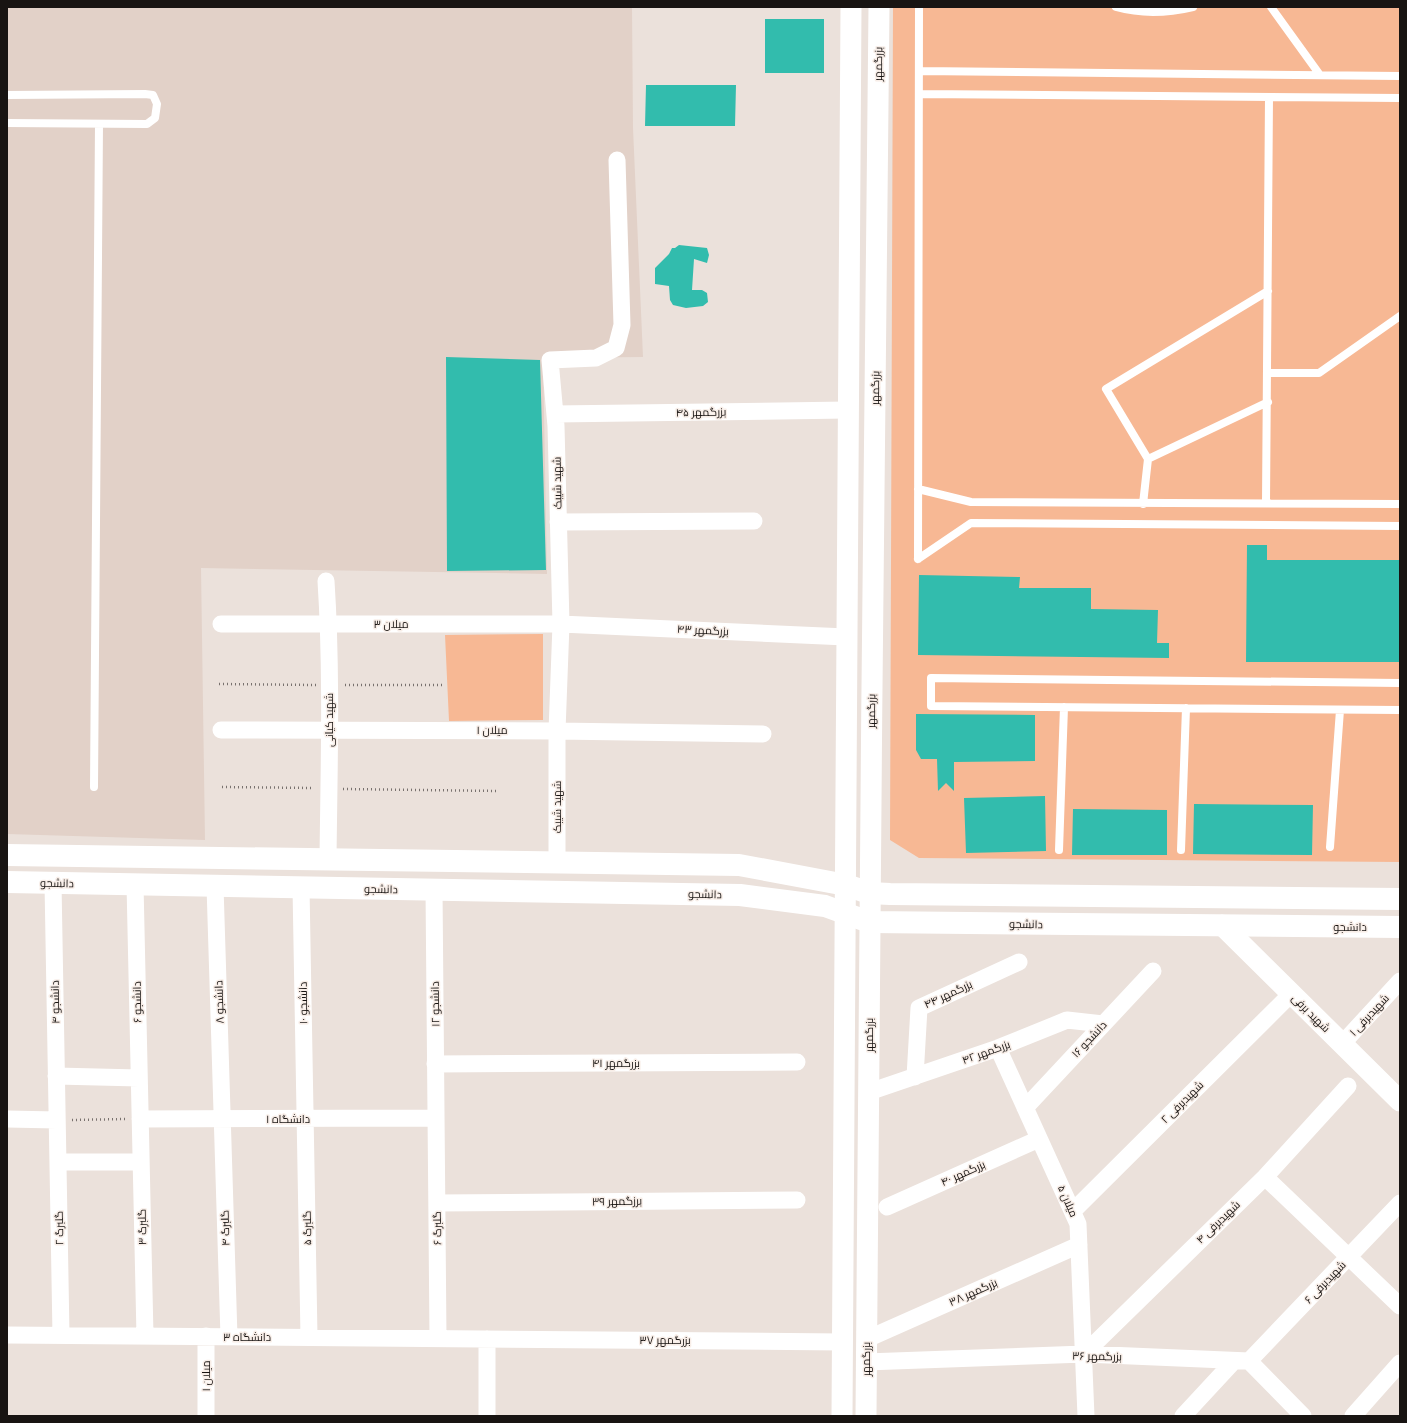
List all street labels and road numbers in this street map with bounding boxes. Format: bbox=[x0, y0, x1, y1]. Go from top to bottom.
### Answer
street label: بزرگمهر bbox=[872, 47, 885, 82]
street label: بزرگمهر bbox=[869, 371, 882, 406]
street label: بزرگمهر ۴۵ bbox=[676, 406, 726, 419]
street label: شهید شیبک bbox=[551, 457, 564, 509]
street label: میلان ۳ bbox=[373, 618, 409, 631]
street label: بزرگمهر ۴۳ bbox=[677, 623, 729, 638]
street label: شهید کیانی bbox=[323, 693, 336, 747]
street label: بزرگمهر bbox=[865, 694, 878, 729]
street label: میلان ۱ bbox=[476, 724, 508, 737]
street label: شهید شیبک bbox=[551, 781, 564, 833]
street label: دانشجو bbox=[40, 877, 74, 890]
street label: دانشجو bbox=[364, 883, 398, 896]
street label: دانشجو bbox=[688, 888, 722, 901]
street label: دانشجو bbox=[1009, 918, 1043, 931]
street label: دانشجو bbox=[1333, 921, 1367, 934]
street label: بزرگمهر ۴۴ bbox=[922, 978, 974, 1011]
street label: دانشجو ۴ bbox=[49, 980, 62, 1024]
street label: دانشجو ۸ bbox=[212, 980, 227, 1024]
street label: دانشجو ۶ bbox=[131, 981, 144, 1023]
street label: دانشجو ۱۲ bbox=[429, 981, 442, 1027]
street label: دانشجو ۱۰ bbox=[297, 982, 310, 1024]
street label: شهید برفی bbox=[1289, 992, 1332, 1035]
street label: شهیدبرفی ۱ bbox=[1347, 992, 1392, 1039]
street label: بزرگمهر bbox=[863, 1018, 876, 1053]
street label: دانشجو ۱۶ bbox=[1069, 1018, 1109, 1060]
street label: بزرگمهر ۴۲ bbox=[960, 1038, 1012, 1067]
street label: بزرگمهر ۴۱ bbox=[592, 1057, 640, 1070]
street label: شهیدبرفی ۲ bbox=[1159, 1079, 1206, 1126]
street label: دانشگاه ۱ bbox=[266, 1113, 310, 1125]
street label: بزرگمهر ۴۰ bbox=[939, 1158, 987, 1189]
street label: میلان ۵ bbox=[1055, 1183, 1080, 1219]
street label: برزگمهر ۳۹ bbox=[592, 1195, 642, 1208]
street label: شهیدبرفی ۴ bbox=[1194, 1198, 1243, 1246]
street label: گلبرگ ۳ bbox=[136, 1209, 149, 1245]
street label: گلبرگ ۴ bbox=[218, 1210, 233, 1246]
street label: گلبرگ ۲ bbox=[53, 1211, 66, 1245]
street label: گلبرگ ۵ bbox=[301, 1211, 314, 1245]
street label: گلبرگ ۶ bbox=[431, 1211, 444, 1245]
street label: شهیدبرفی ۶ bbox=[1302, 1258, 1349, 1306]
street label: بزرگمهر ۳۸ bbox=[947, 1276, 999, 1309]
street label: دانشگاه ۳ bbox=[223, 1331, 271, 1343]
street label: بزرگمهر ۳۷ bbox=[639, 1334, 691, 1347]
street label: بزرگمهر bbox=[860, 1342, 873, 1377]
street label: بزرگمهر ۳۶ bbox=[1072, 1350, 1122, 1363]
street label: میلان ۱ bbox=[200, 1360, 213, 1392]

